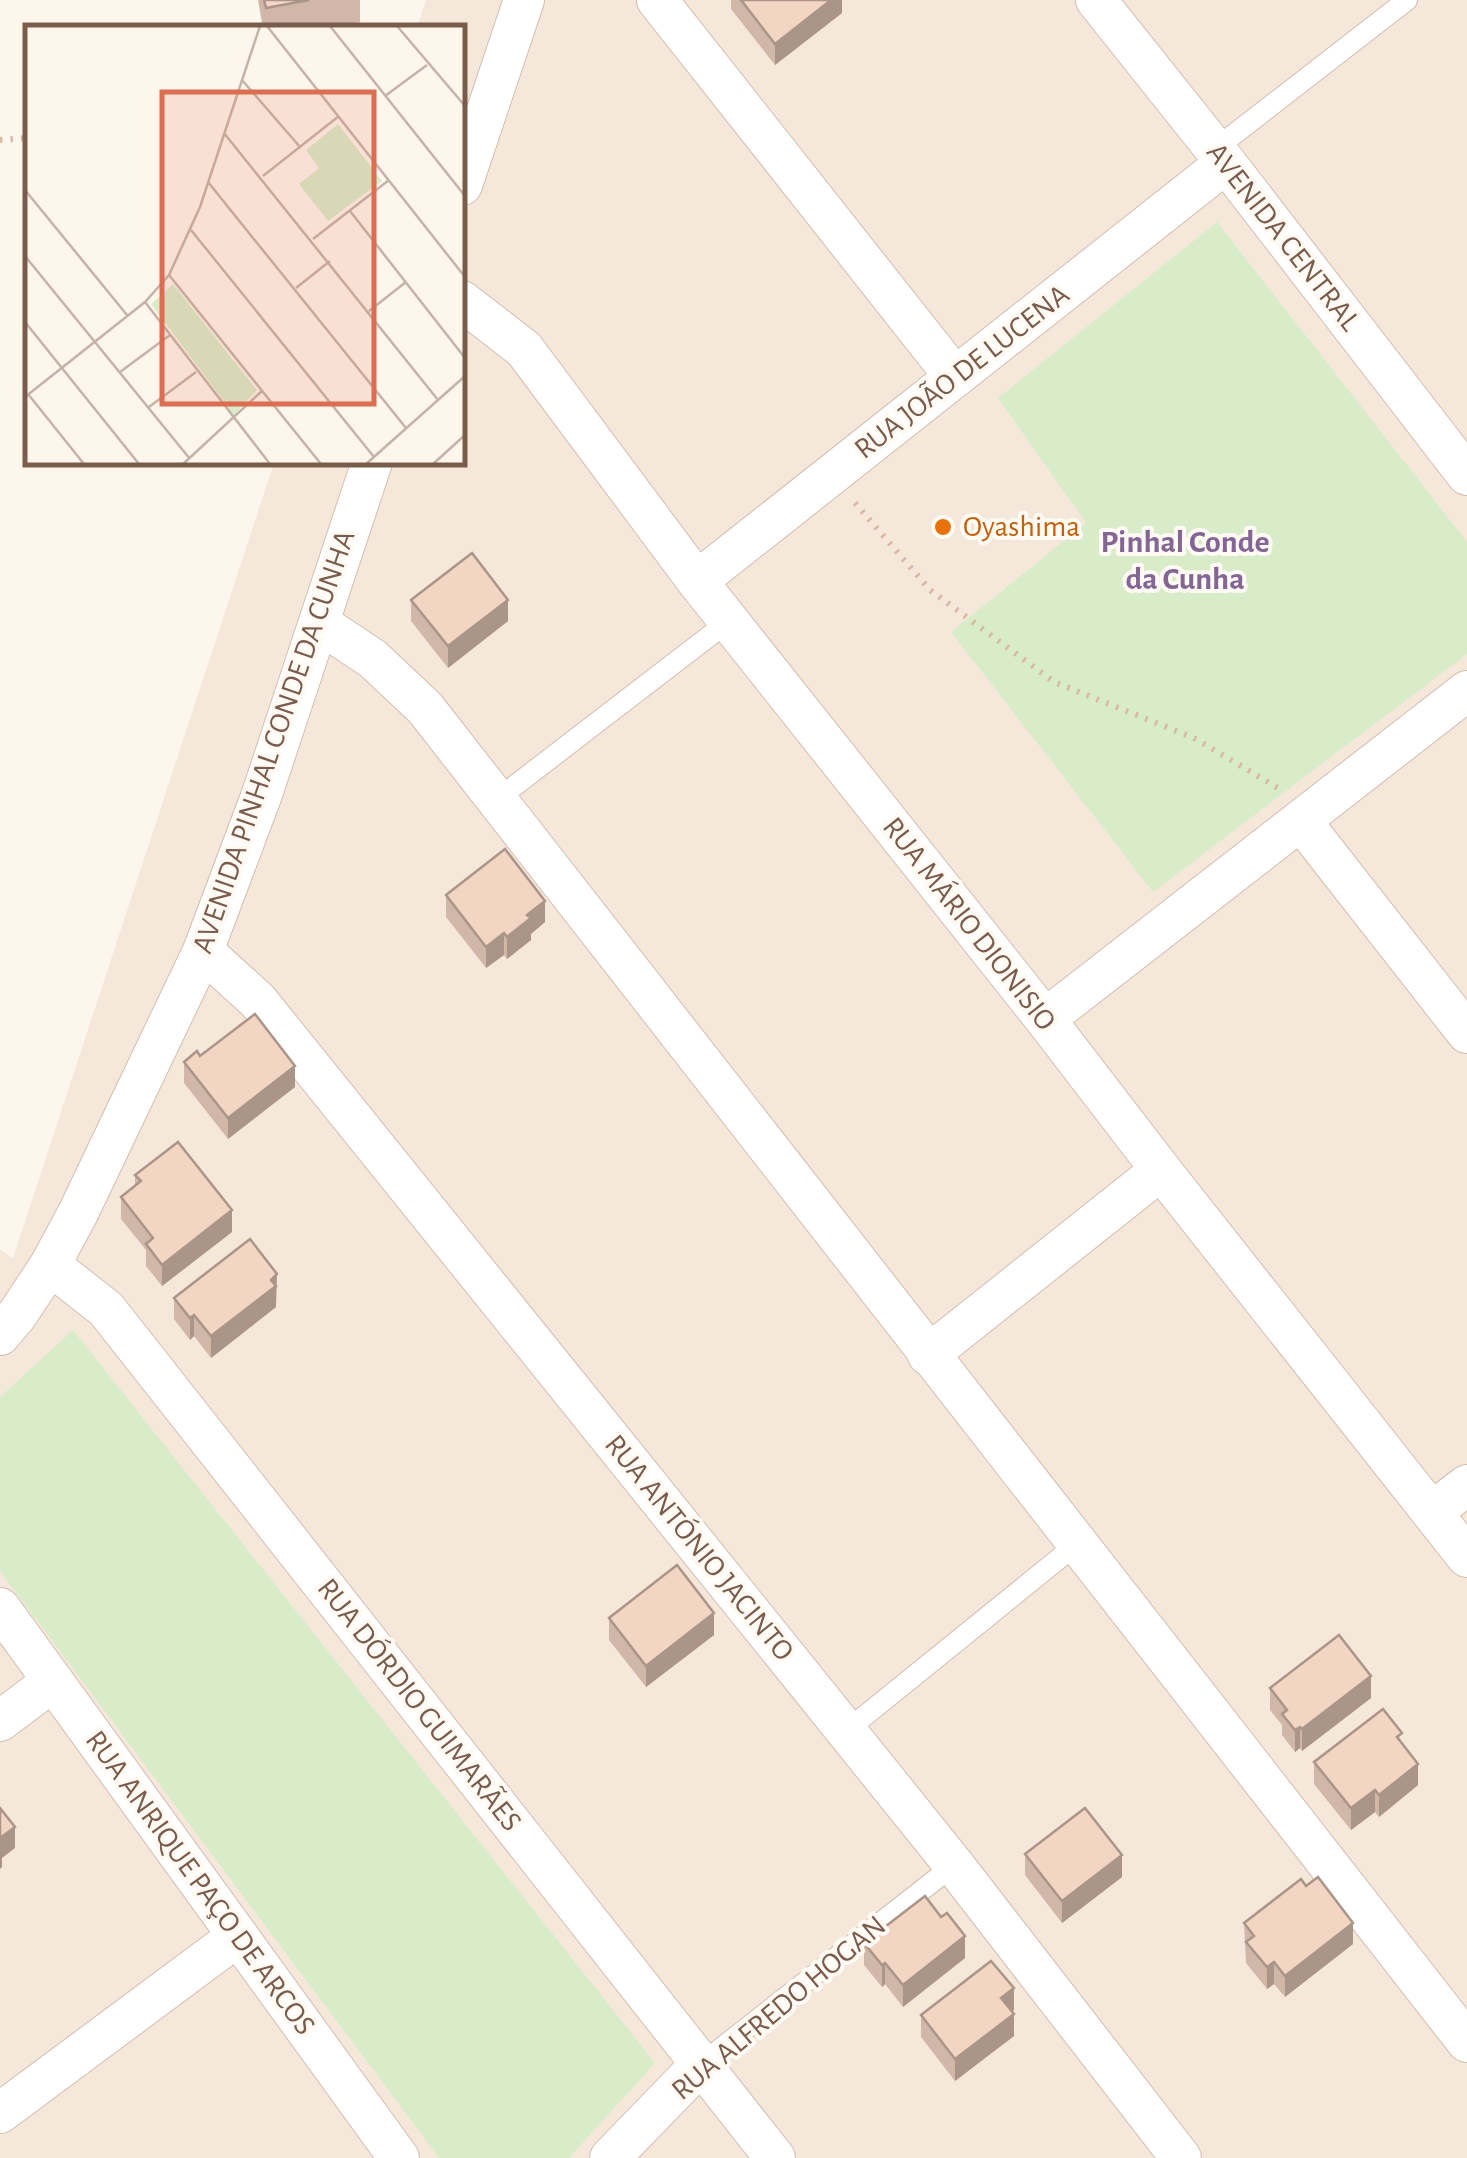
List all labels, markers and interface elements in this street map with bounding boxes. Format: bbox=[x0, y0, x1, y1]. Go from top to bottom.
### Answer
inset map bbox=[25, 25, 465, 465]
street label: AVENIDA CENTRAL bbox=[1201, 137, 1366, 337]
street label: RUA JOÃO DE LUCENA bbox=[848, 278, 1075, 465]
place label: Oyashima bbox=[963, 512, 1080, 542]
marker: Oyashima bbox=[932, 516, 954, 538]
district label: Pinhal Conde da Cunha bbox=[1100, 526, 1270, 595]
street label: AVENIDA PINHAL CONDE DA CUNHA bbox=[187, 527, 361, 957]
street label: RUA MÁRIO DIONISIO bbox=[877, 811, 1063, 1036]
street label: RUA ANTÓNIO JACINTO bbox=[599, 1428, 801, 1667]
street label: RUA DÓRDIO GUIMARÃES bbox=[311, 1572, 528, 1837]
street label: RUA ANRIQUE PAÇO DE ARCOS bbox=[80, 1725, 320, 2041]
street label: RUA ALFREDO HOGAN bbox=[666, 1910, 892, 2106]

